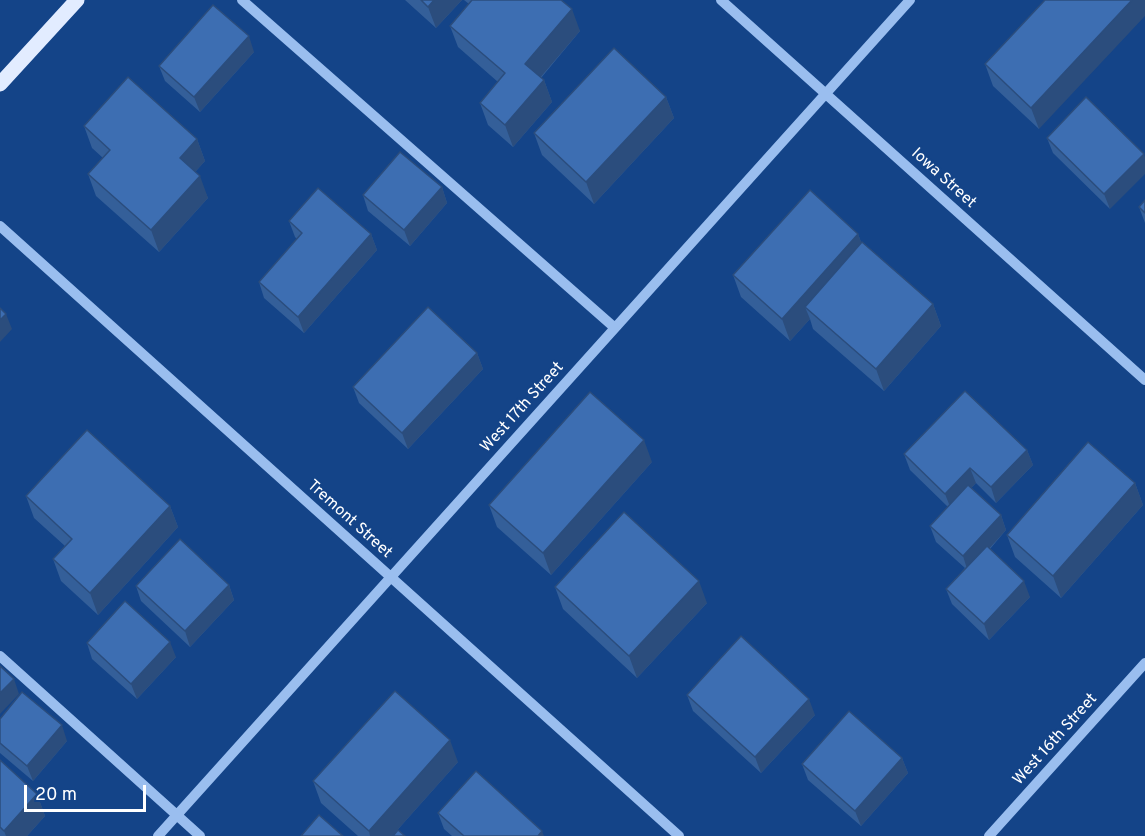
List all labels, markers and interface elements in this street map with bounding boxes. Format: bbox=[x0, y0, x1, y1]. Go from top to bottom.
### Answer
street label: Iowa Street bbox=[907, 145, 979, 213]
street label: West 17th Street bbox=[477, 359, 569, 457]
street label: Tremont Street bbox=[303, 477, 395, 563]
street label: West 16th Street bbox=[1010, 690, 1102, 790]
scale bar bbox=[27, 773, 148, 811]
text: 20 m bbox=[35, 784, 77, 807]

